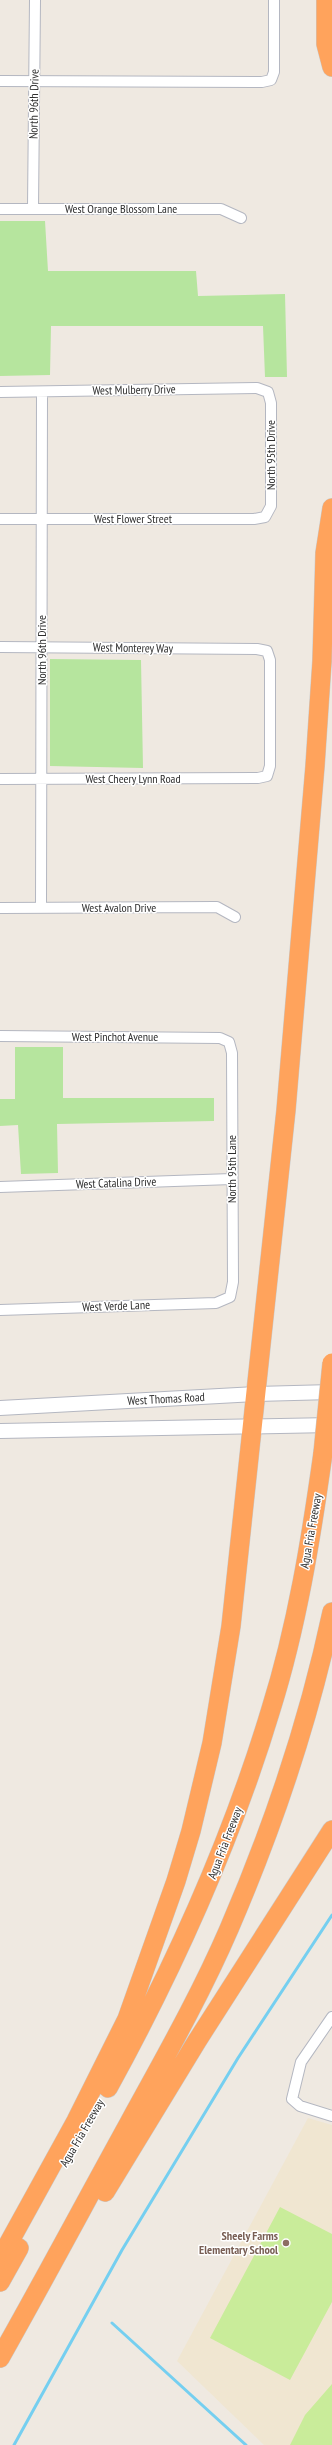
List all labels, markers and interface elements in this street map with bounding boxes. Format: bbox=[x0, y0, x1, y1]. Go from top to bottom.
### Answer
street label: North 96th Drive bbox=[25, 69, 42, 139]
street label: West Orange Blossom Lane bbox=[65, 201, 177, 216]
street label: West Mulberry Drive bbox=[92, 381, 176, 398]
street label: North 95th Drive bbox=[263, 420, 278, 490]
street label: West Flower Street bbox=[94, 511, 173, 526]
street label: North 96th Drive bbox=[34, 615, 49, 685]
street label: West Monterey Way bbox=[93, 639, 174, 656]
street label: West Cheery Lynn Road bbox=[85, 771, 181, 786]
street label: West Avalon Drive bbox=[82, 900, 156, 915]
street label: West Pinchot Avenue bbox=[72, 1029, 158, 1044]
street label: North 95th Lane bbox=[224, 1135, 239, 1203]
street label: West Catalina Drive bbox=[75, 1174, 157, 1191]
street label: West Verde Lane bbox=[82, 1297, 150, 1314]
street label: West Thomas Road bbox=[127, 1389, 205, 1408]
street label: Agua Fria Freeway bbox=[297, 1492, 325, 1570]
street label: Agua Fria Freeway bbox=[204, 1804, 245, 1881]
street label: Agua Fria Freeway bbox=[56, 2096, 107, 2169]
place label: Sheely Farms Elementary School bbox=[199, 2228, 278, 2257]
marker: Sheely Farms Elementary School bbox=[281, 2238, 291, 2248]

